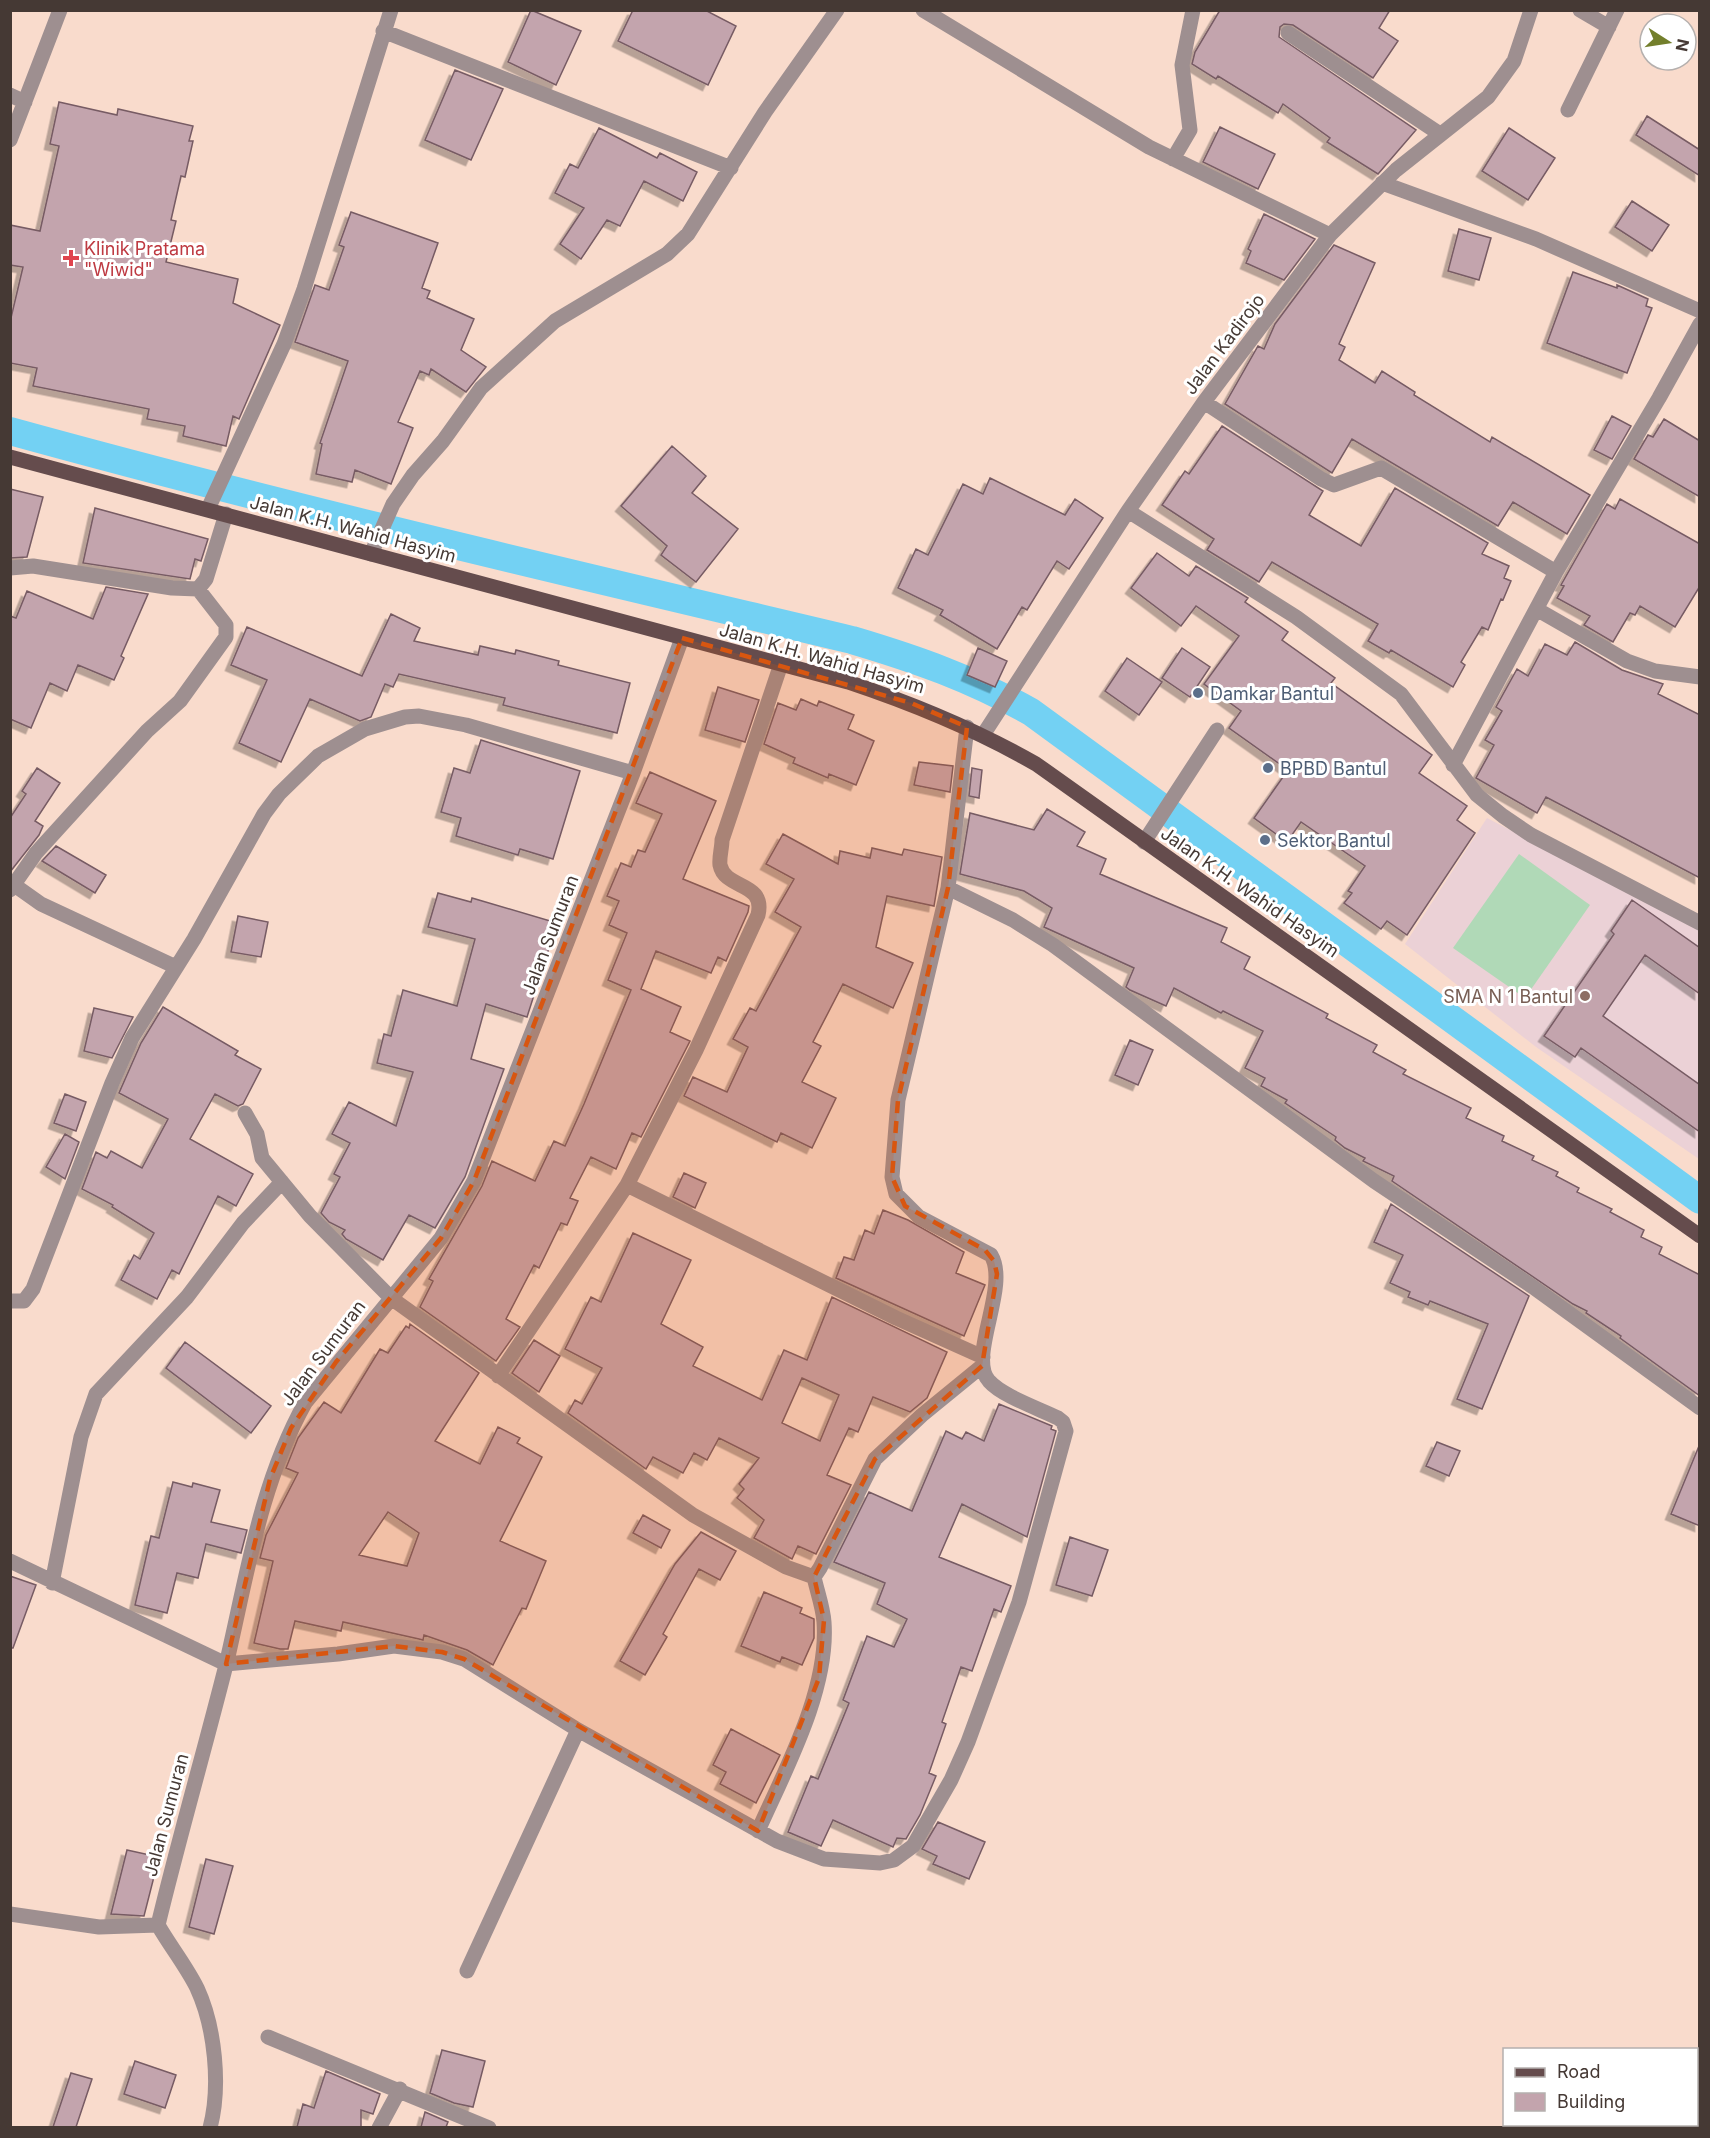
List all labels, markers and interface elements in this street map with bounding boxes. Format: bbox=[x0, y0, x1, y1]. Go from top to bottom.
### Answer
north arrow bbox=[1638, 12, 1698, 72]
text: N bbox=[1672, 37, 1694, 53]
place label: Klinik Pratama "Wiwid" bbox=[84, 238, 205, 280]
marker: Klinik Pratama "Wiwid" bbox=[62, 249, 80, 267]
street label: Jalan Kadirojo bbox=[1179, 290, 1269, 398]
street label: Jalan K.H. Wahid Hasyim bbox=[248, 491, 458, 567]
street label: Jalan K.H. Wahid Hasyim bbox=[717, 619, 927, 697]
place label: Damkar Bantul bbox=[1210, 683, 1334, 704]
marker: Damkar Bantul bbox=[1191, 686, 1205, 700]
place label: BPBD Bantul bbox=[1280, 758, 1387, 779]
marker: BPBD Bantul bbox=[1261, 761, 1275, 775]
street label: Jalan K.H. Wahid Hasyim bbox=[1157, 822, 1343, 962]
place label: Sektor Bantul bbox=[1277, 830, 1391, 851]
marker: Sektor Bantul bbox=[1258, 833, 1272, 847]
street label: Jalan Sumuran bbox=[517, 872, 583, 998]
place label: SMA N 1 Bantul bbox=[1443, 986, 1573, 1007]
marker: SMA N 1 Bantul bbox=[1578, 989, 1592, 1003]
street label: Jalan Sumuran bbox=[276, 1296, 370, 1410]
street label: Jalan Sumuran bbox=[139, 1751, 193, 1879]
legend bbox=[1503, 2048, 1698, 2126]
text: Road bbox=[1557, 2061, 1600, 2082]
text: Building bbox=[1557, 2091, 1625, 2112]

